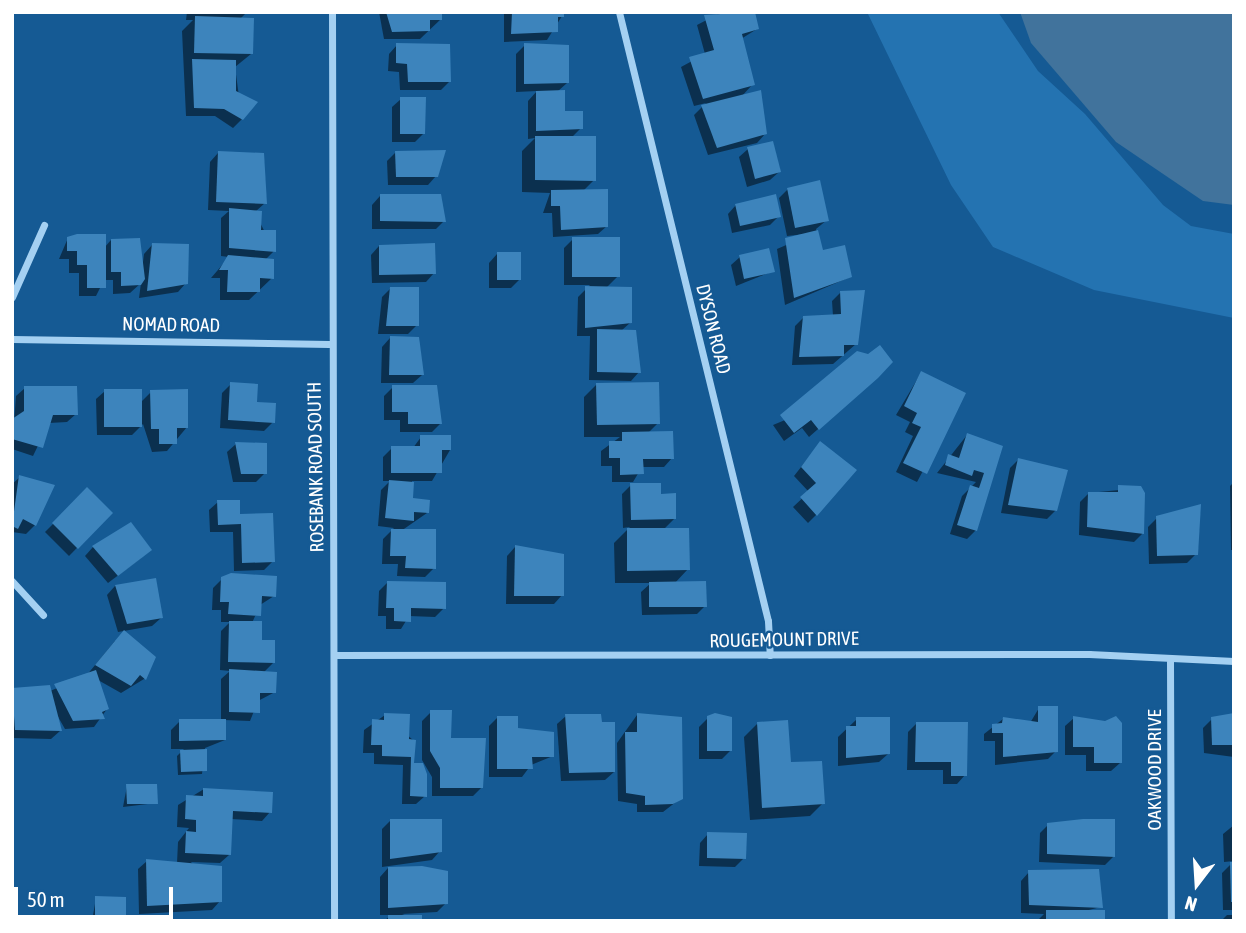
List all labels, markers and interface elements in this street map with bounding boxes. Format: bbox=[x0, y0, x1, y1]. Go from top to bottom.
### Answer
street label: DYSON ROAD bbox=[691, 282, 735, 376]
street label: NOMAD ROAD bbox=[122, 313, 220, 337]
street label: ROSEBANK ROAD SOUTH bbox=[303, 382, 329, 552]
street label: ROUGEMOUNT DRIVE bbox=[709, 627, 859, 653]
street label: OAKWOOD DRIVE bbox=[1144, 709, 1166, 831]
north arrow bbox=[1162, 849, 1232, 919]
scale bar bbox=[18, 874, 177, 918]
text: 50 m bbox=[27, 887, 65, 911]
text: N bbox=[1182, 892, 1199, 916]

